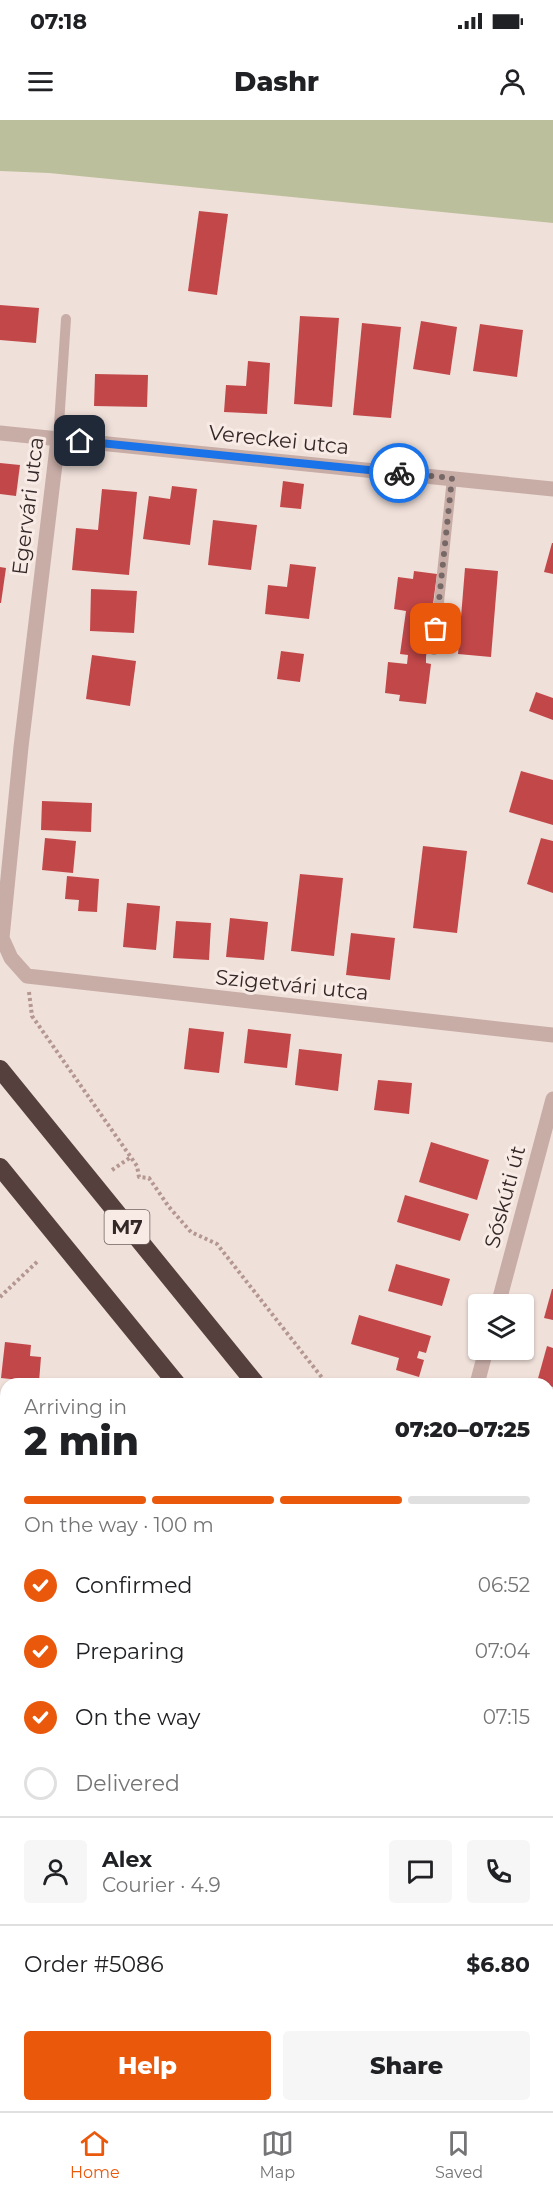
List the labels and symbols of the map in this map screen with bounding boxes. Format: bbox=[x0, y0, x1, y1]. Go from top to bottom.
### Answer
pin bbox=[54, 415, 105, 466]
street label: Vereckei utca bbox=[208, 420, 351, 459]
street label: Egervári utca bbox=[7, 435, 48, 576]
courier bbox=[369, 443, 429, 503]
pin bbox=[410, 603, 461, 654]
street label: Szigetvári utca bbox=[214, 964, 370, 1005]
street label: Sóskúti út bbox=[479, 1143, 530, 1251]
road number: M7 bbox=[104, 1210, 150, 1244]

